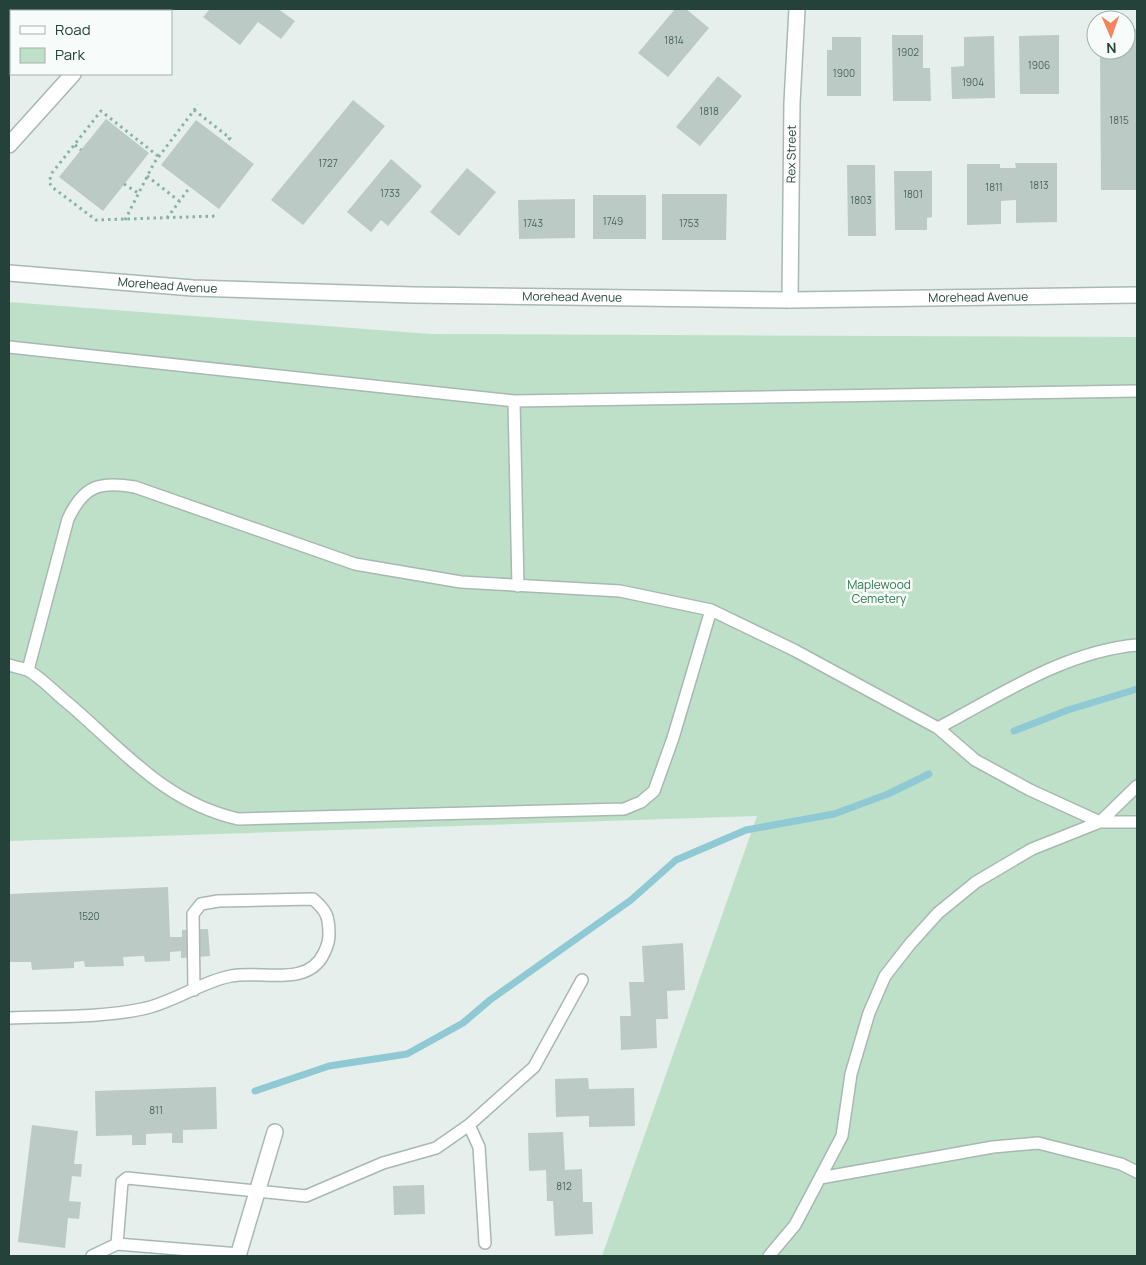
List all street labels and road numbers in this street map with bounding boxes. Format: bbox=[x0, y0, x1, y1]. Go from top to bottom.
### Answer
street label: Rex Street bbox=[782, 125, 800, 183]
street label: Morehead Avenue bbox=[117, 273, 218, 297]
street label: Morehead Avenue bbox=[522, 287, 622, 306]
street label: Morehead Avenue bbox=[928, 288, 1028, 306]

